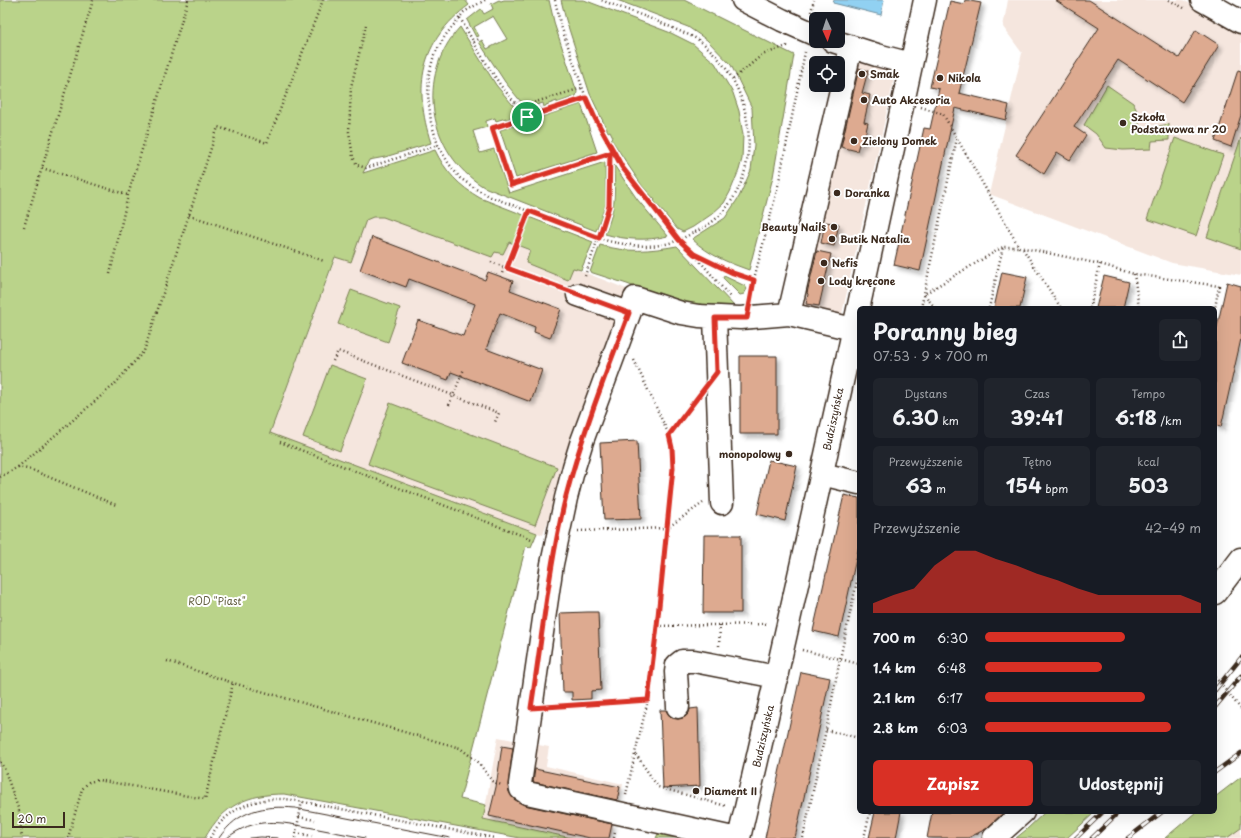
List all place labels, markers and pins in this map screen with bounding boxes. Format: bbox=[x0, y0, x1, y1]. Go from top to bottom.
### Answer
place label: Smak bbox=[870, 66, 900, 81]
marker: Smak bbox=[857, 69, 867, 79]
place label: Nikola bbox=[948, 70, 981, 85]
marker: Nikola bbox=[935, 73, 945, 83]
place label: Auto Akcesoria bbox=[872, 92, 950, 107]
marker: Auto Akcesoria bbox=[859, 95, 869, 105]
pin bbox=[510, 100, 544, 134]
place label: Szkoła Podstawowa nr 20 bbox=[1131, 109, 1226, 136]
marker: Szkoła Podstawowa nr 20 bbox=[1118, 118, 1128, 128]
place label: Zielony Domek bbox=[862, 133, 937, 149]
marker: Zielony Domek bbox=[849, 136, 859, 146]
place label: Doranka bbox=[845, 185, 890, 200]
marker: Doranka bbox=[832, 188, 842, 198]
place label: Beauty Nails bbox=[761, 219, 826, 235]
marker: Beauty Nails bbox=[829, 222, 839, 232]
place label: Butik Natalia bbox=[840, 231, 910, 246]
marker: Butik Natalia bbox=[827, 234, 837, 244]
place label: Nefis bbox=[832, 255, 858, 270]
marker: Nefis bbox=[819, 258, 829, 268]
place label: Lody kręcone bbox=[829, 273, 896, 288]
marker: Lody kręcone bbox=[816, 276, 826, 286]
place label: monopolowy bbox=[719, 446, 781, 462]
marker: monopolowy bbox=[784, 449, 794, 459]
place label: Diament II bbox=[704, 783, 757, 798]
marker: Diament II bbox=[691, 786, 701, 796]

